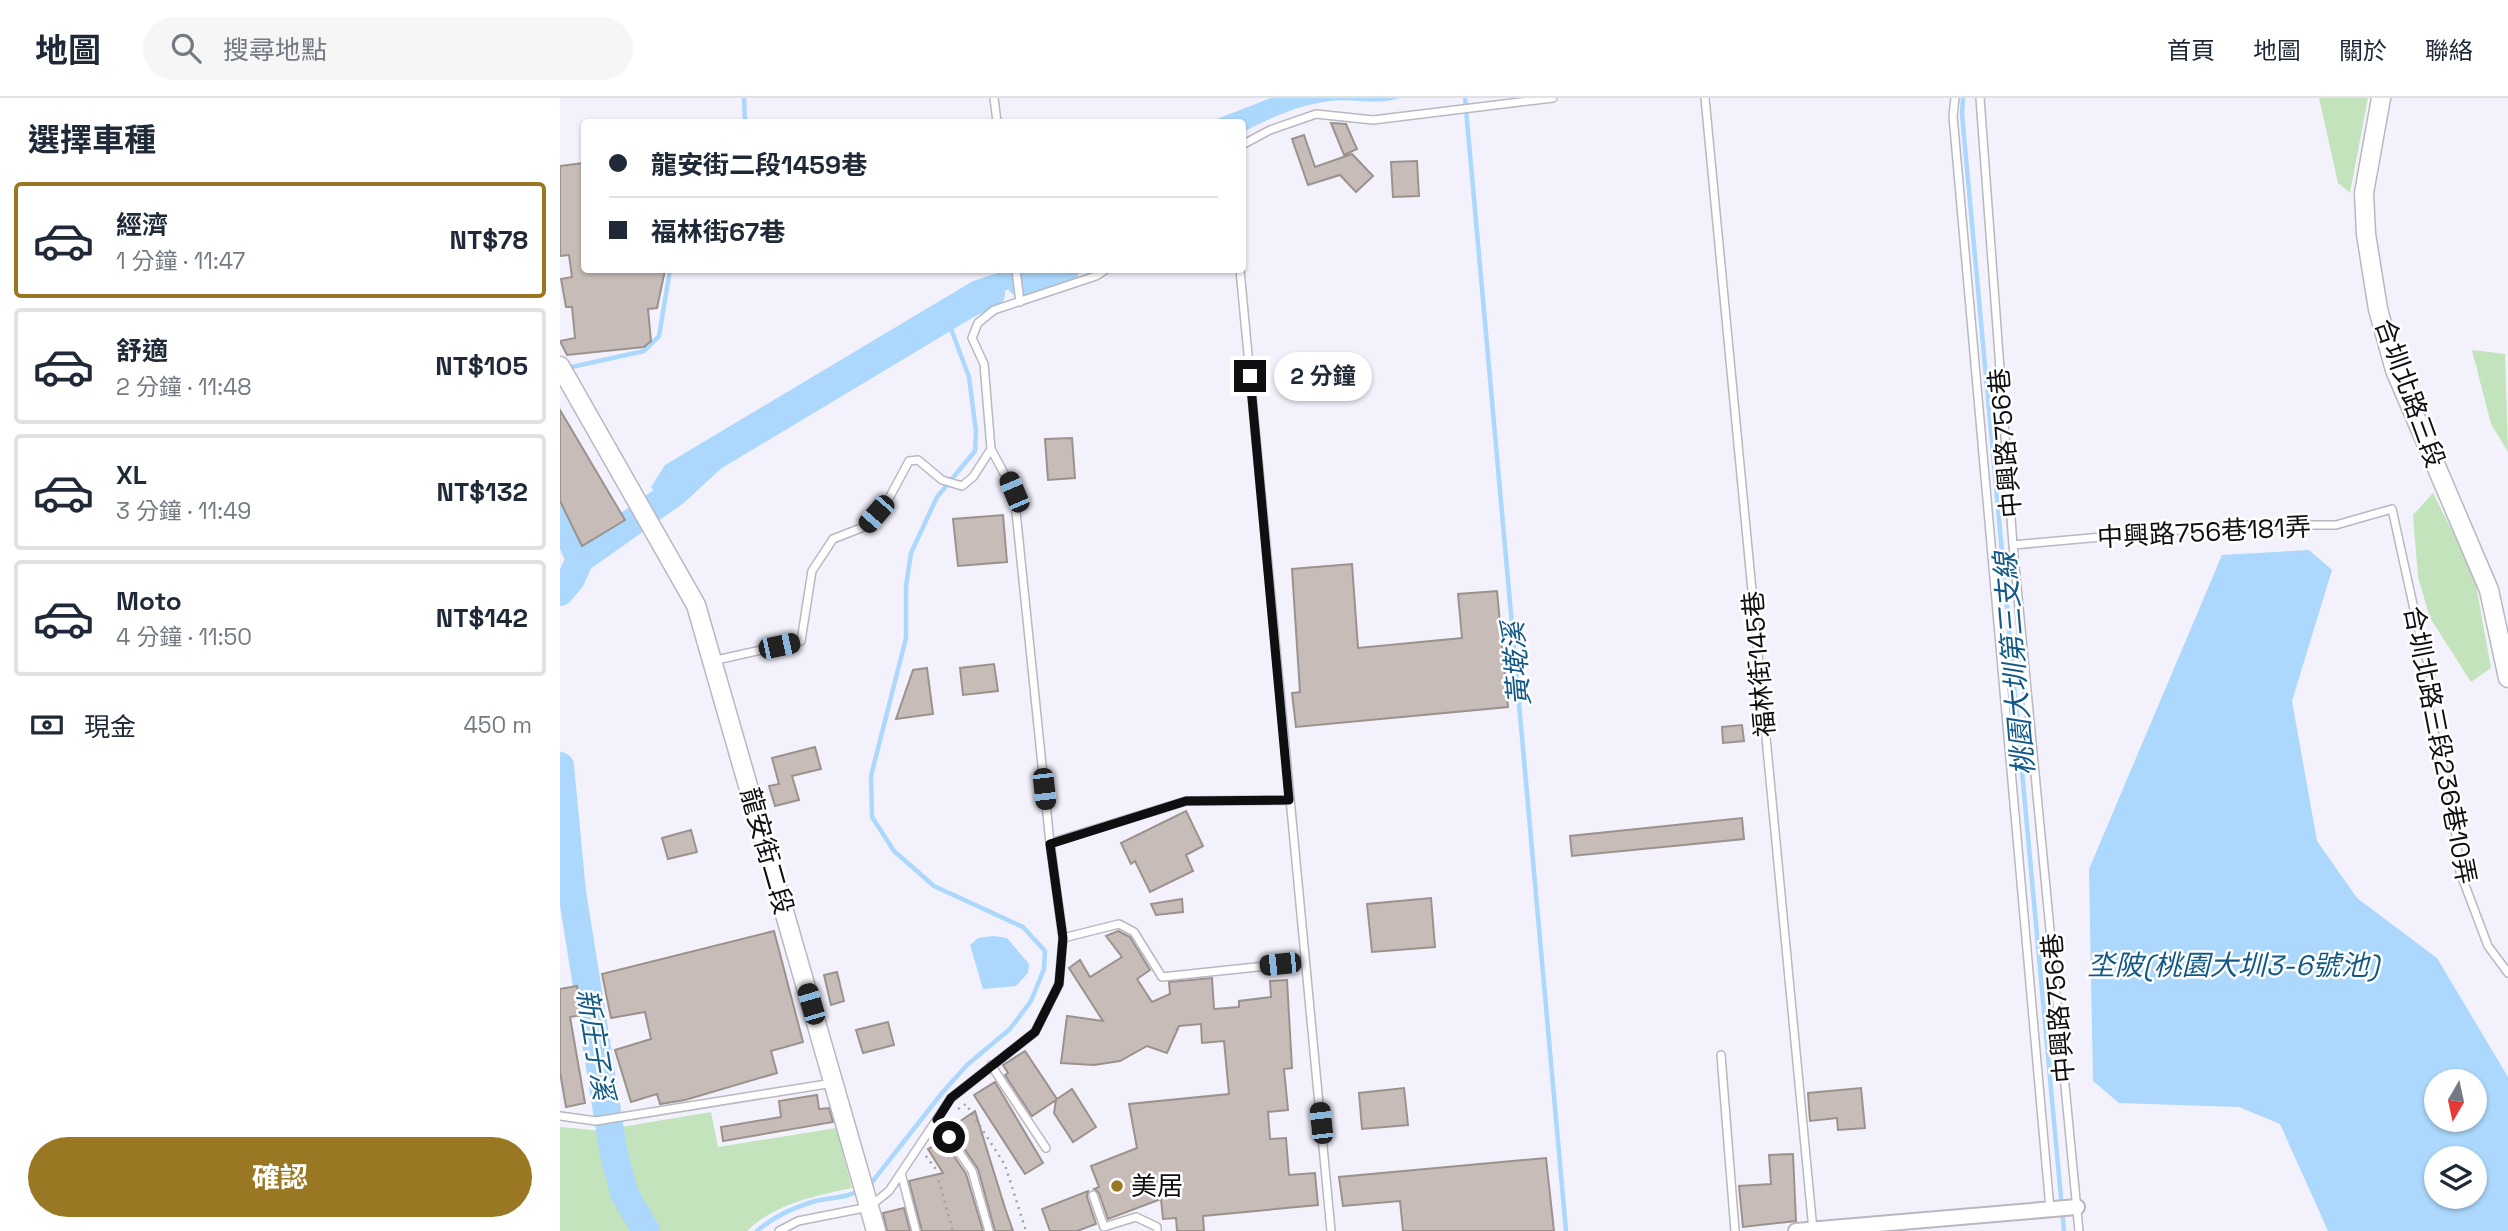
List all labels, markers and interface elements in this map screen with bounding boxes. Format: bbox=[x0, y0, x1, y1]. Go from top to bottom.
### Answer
search box bbox=[143, 17, 633, 80]
icon: search bbox=[167, 29, 205, 67]
text: 地圖 bbox=[35, 30, 101, 72]
text: 搜尋地點 bbox=[223, 33, 327, 67]
text: 首頁 bbox=[2167, 35, 2215, 66]
text: 地圖 bbox=[2253, 35, 2301, 66]
text: 關於 bbox=[2339, 35, 2387, 66]
text: 聯絡 bbox=[2425, 35, 2473, 66]
text: 選擇車種 bbox=[28, 120, 156, 160]
text: 龍安街二段1459巷 bbox=[651, 148, 867, 182]
text: 經濟 bbox=[116, 208, 168, 242]
icon: car bbox=[32, 209, 95, 272]
text: 福林街67巷 bbox=[651, 215, 785, 249]
text: NT$78 bbox=[450, 223, 528, 257]
text: 1 分鐘 · 11:47 bbox=[116, 246, 245, 276]
street label: 合圳北路三段 bbox=[2367, 314, 2453, 472]
text: 舒適 bbox=[116, 334, 168, 368]
icon: car bbox=[32, 335, 95, 398]
text: NT$105 bbox=[435, 349, 528, 383]
callout: 2 分鐘 bbox=[1274, 352, 1372, 400]
route end bbox=[1234, 360, 1266, 392]
text: 2 分鐘 bbox=[1290, 361, 1356, 391]
street label: 中興路756巷 bbox=[1982, 367, 2028, 519]
text: 2 分鐘 · 11:48 bbox=[116, 372, 252, 402]
text: XL bbox=[116, 458, 147, 492]
icon: car bbox=[32, 461, 95, 524]
car bbox=[997, 469, 1032, 515]
text: NT$132 bbox=[437, 475, 528, 509]
car bbox=[855, 491, 898, 537]
text: 3 分鐘 · 11:49 bbox=[116, 496, 251, 526]
street label: 中興路756巷181弄 bbox=[2096, 509, 2312, 555]
water label: 桃園大圳第三支線 bbox=[1986, 548, 2042, 777]
text: Moto bbox=[116, 584, 182, 618]
icon: car bbox=[32, 587, 95, 650]
street label: 福林街145巷 bbox=[1736, 589, 1782, 739]
text: NT$142 bbox=[436, 601, 528, 635]
street label: 合圳北路三段236巷10弄 bbox=[2396, 603, 2484, 887]
water label: 黃墘溪 bbox=[1494, 617, 1538, 707]
text: 4 分鐘 · 11:50 bbox=[116, 622, 252, 652]
car bbox=[757, 631, 802, 661]
icon: cash bbox=[28, 706, 66, 744]
text: 現金 bbox=[84, 710, 136, 744]
text: 450 m bbox=[463, 710, 532, 740]
car bbox=[1032, 767, 1057, 811]
street label: 龍安街二段 bbox=[733, 784, 801, 918]
street label: 中興路756巷 bbox=[2035, 932, 2081, 1084]
water label: 坔陂(桃園大圳3-6號池) bbox=[2087, 947, 2381, 983]
car bbox=[1259, 951, 1302, 977]
car bbox=[796, 981, 827, 1027]
water label: 新庄子溪 bbox=[569, 986, 623, 1106]
north arrow bbox=[2424, 1069, 2487, 1132]
map controls bbox=[2424, 1069, 2487, 1209]
car bbox=[1309, 1101, 1334, 1145]
route start bbox=[933, 1121, 965, 1153]
button: 確認 bbox=[28, 1137, 532, 1217]
button: layers bbox=[2424, 1146, 2487, 1209]
place label: 美居 bbox=[1131, 1169, 1183, 1203]
marker: 美居 bbox=[1109, 1178, 1125, 1194]

